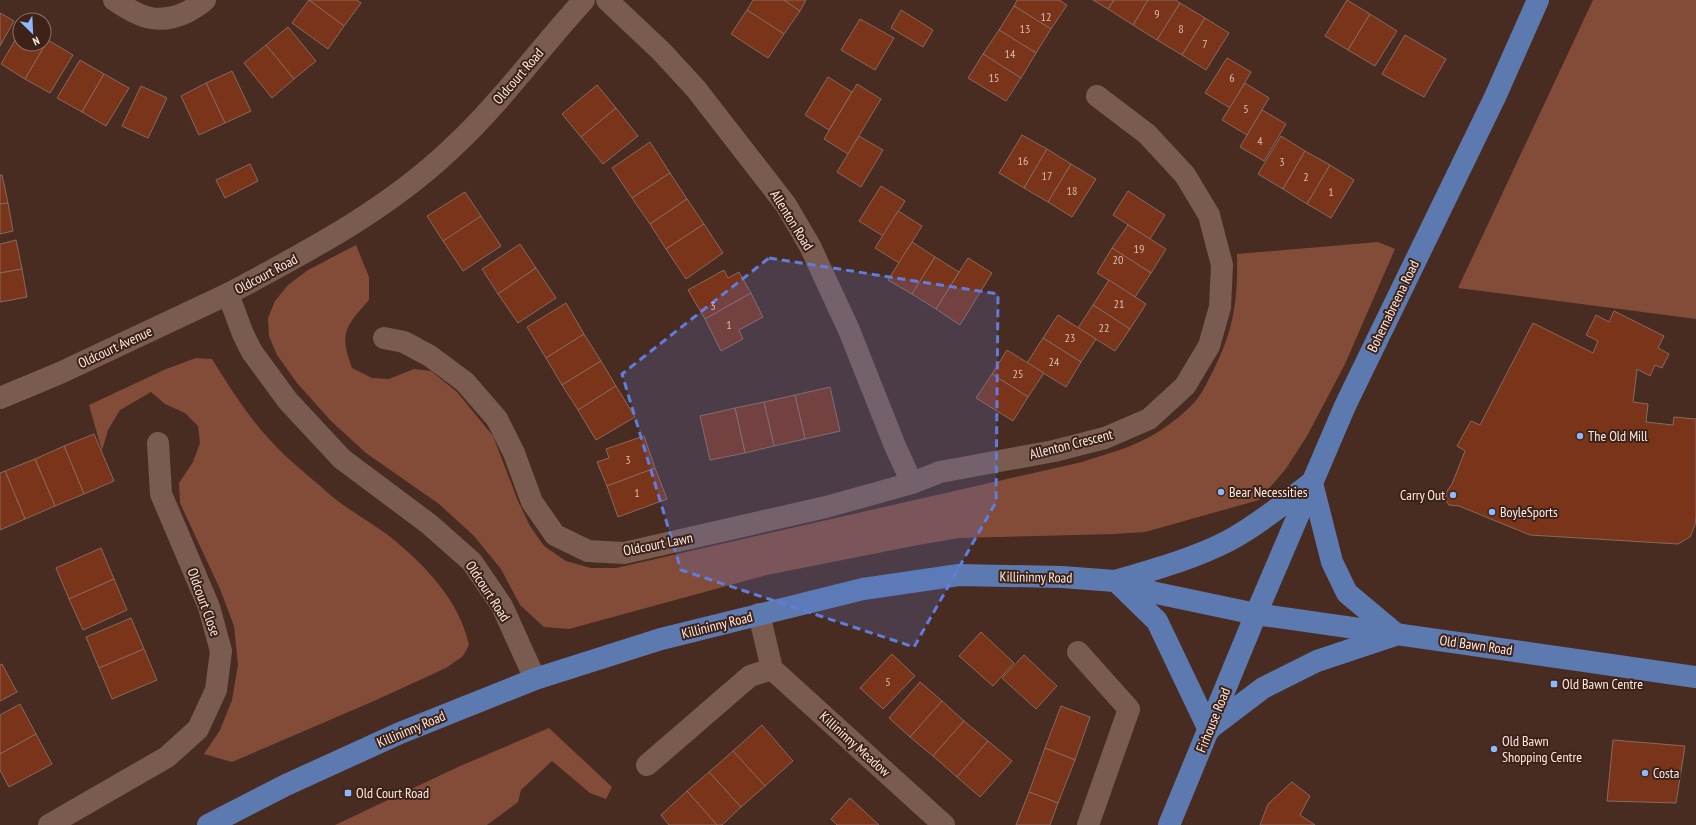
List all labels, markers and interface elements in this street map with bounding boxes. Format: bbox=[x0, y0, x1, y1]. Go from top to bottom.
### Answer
house number: 9 bbox=[1154, 6, 1160, 21]
house number: 12 bbox=[1041, 9, 1051, 24]
north arrow bbox=[12, 12, 52, 52]
house number: 13 bbox=[1020, 21, 1030, 36]
house number: 8 bbox=[1178, 21, 1184, 36]
text: N bbox=[30, 34, 42, 49]
house number: 7 bbox=[1202, 36, 1208, 51]
street label: Oldcourt Road bbox=[489, 44, 547, 108]
house number: 14 bbox=[1005, 46, 1016, 61]
house number: 15 bbox=[989, 70, 999, 85]
house number: 6 bbox=[1229, 70, 1235, 85]
house number: 5 bbox=[1243, 101, 1249, 116]
house number: 4 bbox=[1257, 133, 1263, 148]
house number: 16 bbox=[1018, 153, 1028, 168]
house number: 3 bbox=[1279, 154, 1285, 169]
house number: 17 bbox=[1042, 168, 1052, 183]
house number: 2 bbox=[1303, 169, 1309, 184]
house number: 18 bbox=[1067, 183, 1077, 198]
house number: 1 bbox=[1328, 184, 1334, 199]
street label: Allenton Road bbox=[766, 186, 818, 254]
house number: 19 bbox=[1134, 241, 1144, 256]
street label: Oldcourt Road bbox=[231, 250, 301, 298]
house number: 20 bbox=[1113, 252, 1123, 267]
street label: Bohernabreena Road bbox=[1363, 257, 1423, 355]
house number: 21 bbox=[1114, 296, 1124, 311]
house number: 3 bbox=[710, 298, 716, 313]
house number: 1 bbox=[726, 317, 732, 332]
house number: 22 bbox=[1099, 320, 1109, 335]
street label: Oldcourt Avenue bbox=[75, 322, 155, 372]
house number: 23 bbox=[1065, 330, 1075, 345]
house number: 24 bbox=[1049, 354, 1060, 369]
house number: 25 bbox=[1013, 366, 1023, 381]
street label: Allenton Crescent bbox=[1028, 425, 1115, 463]
place label: The Old Mill bbox=[1588, 427, 1648, 445]
marker: The Old Mill bbox=[1575, 431, 1585, 441]
house number: 3 bbox=[625, 452, 631, 467]
place label: Bear Necessities bbox=[1229, 483, 1308, 501]
house number: 1 bbox=[634, 485, 640, 500]
place label: Carry Out bbox=[1400, 486, 1445, 504]
marker: Bear Necessities bbox=[1216, 487, 1226, 497]
marker: Carry Out bbox=[1448, 490, 1458, 500]
place label: BoyleSports bbox=[1500, 503, 1558, 521]
marker: BoyleSports bbox=[1487, 507, 1497, 517]
street label: Oldcourt Lawn bbox=[622, 528, 694, 560]
street label: Oldcourt Road bbox=[462, 557, 514, 625]
street label: Oldcourt Close bbox=[183, 566, 225, 639]
street label: Killininny Road bbox=[999, 567, 1073, 587]
street label: Killininny Road bbox=[680, 607, 754, 643]
street label: Old Bawn Road bbox=[1438, 631, 1514, 659]
house number: 5 bbox=[885, 674, 891, 689]
place label: Old Bawn Centre bbox=[1562, 675, 1643, 693]
marker: Old Bawn Centre bbox=[1549, 679, 1559, 689]
street label: Firhouse Road bbox=[1192, 685, 1234, 755]
street label: Killininny Road bbox=[374, 707, 448, 751]
street label: Killininny Meadow bbox=[816, 707, 895, 781]
place label: Old Bawn Shopping Centre bbox=[1502, 732, 1582, 766]
marker: Old Bawn Shopping Centre bbox=[1489, 744, 1499, 754]
place label: Costa bbox=[1653, 764, 1679, 782]
marker: Costa bbox=[1640, 768, 1650, 778]
place label: Old Court Road bbox=[356, 784, 429, 802]
marker: Old Court Road bbox=[343, 788, 353, 798]

